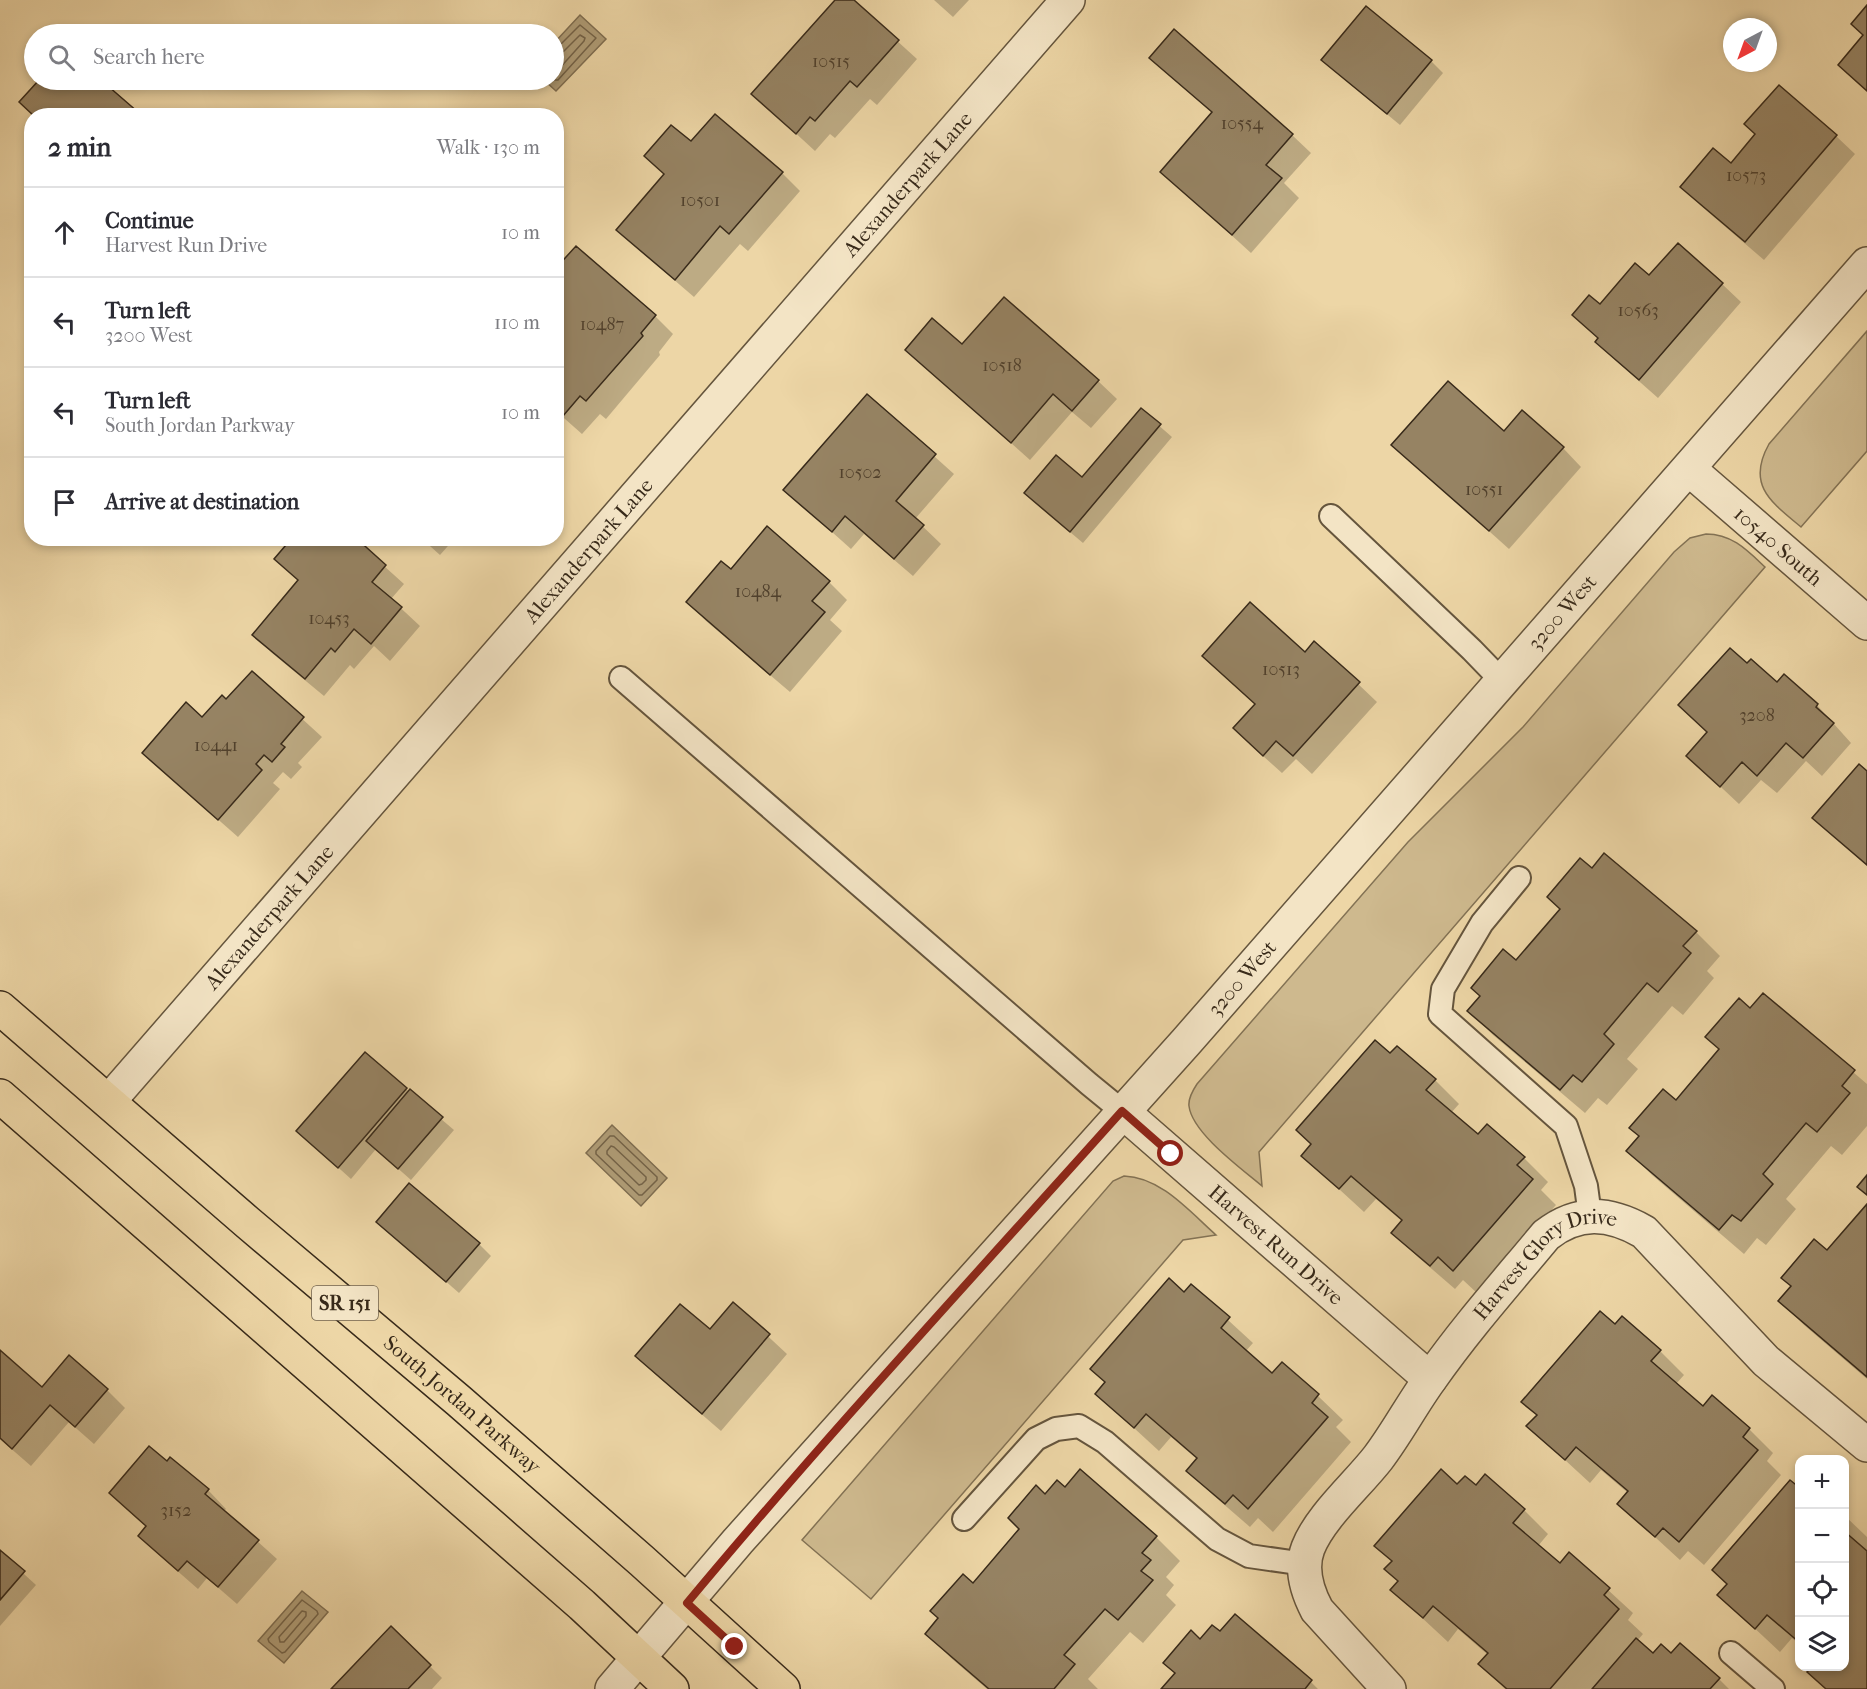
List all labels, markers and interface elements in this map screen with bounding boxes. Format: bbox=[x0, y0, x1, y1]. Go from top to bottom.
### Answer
north arrow bbox=[1723, 18, 1777, 72]
search box bbox=[24, 24, 564, 90]
icon: search bbox=[45, 41, 78, 74]
text: Search here bbox=[93, 44, 205, 70]
house number: 10515 bbox=[812, 51, 850, 72]
street label: Alexanderpark Lane bbox=[838, 107, 977, 262]
house number: 10554 bbox=[1221, 113, 1264, 134]
text: 2 min bbox=[48, 132, 111, 163]
text: Walk · 130 m bbox=[437, 136, 540, 159]
house number: 10573 bbox=[1726, 165, 1766, 186]
house number: 10501 bbox=[680, 190, 720, 211]
text: Continue bbox=[105, 208, 194, 234]
icon: ahead bbox=[48, 216, 81, 249]
text: 10 m bbox=[501, 221, 540, 244]
text: Harvest Run Drive bbox=[105, 234, 267, 257]
text: Turn left bbox=[105, 298, 191, 324]
house number: 10563 bbox=[1617, 300, 1659, 321]
icon: left bbox=[48, 306, 81, 339]
text: 110 m bbox=[494, 311, 540, 334]
house number: 10487 bbox=[580, 314, 625, 335]
text: 3200 West bbox=[105, 324, 193, 347]
house number: 10518 bbox=[982, 355, 1022, 376]
text: Turn left bbox=[105, 388, 191, 414]
icon: left bbox=[48, 396, 81, 429]
text: 10 m bbox=[501, 401, 540, 424]
text: South Jordan Parkway bbox=[105, 414, 295, 437]
house number: 10502 bbox=[838, 462, 882, 483]
street label: Alexanderpark Lane bbox=[518, 473, 658, 628]
house number: 10551 bbox=[1465, 479, 1503, 500]
icon: arrive bbox=[48, 486, 81, 519]
text: Arrive at destination bbox=[105, 489, 299, 515]
street label: 10540 South bbox=[1729, 501, 1827, 591]
street label: 3200 West bbox=[1523, 569, 1602, 655]
house number: 10484 bbox=[735, 581, 782, 602]
house number: 10453 bbox=[308, 608, 350, 629]
house number: 10513 bbox=[1262, 659, 1300, 680]
house number: 3208 bbox=[1739, 705, 1775, 726]
house number: 10441 bbox=[194, 735, 238, 756]
street label: Alexanderpark Lane bbox=[199, 840, 339, 995]
street label: 3200 West bbox=[1203, 935, 1282, 1021]
route start bbox=[1157, 1140, 1183, 1166]
street label: Harvest Run Drive bbox=[1204, 1180, 1348, 1310]
street label: Harvest Glory Drive bbox=[1468, 1205, 1620, 1325]
road number: SR 151 bbox=[312, 1286, 378, 1320]
street label: South Jordan Parkway bbox=[379, 1331, 546, 1479]
map controls bbox=[1795, 1455, 1849, 1671]
button: + bbox=[1795, 1455, 1849, 1509]
house number: 3152 bbox=[161, 1500, 191, 1521]
button: − bbox=[1795, 1509, 1849, 1563]
button: locate bbox=[1795, 1563, 1849, 1617]
button: layers bbox=[1795, 1617, 1849, 1671]
route end bbox=[721, 1633, 747, 1659]

